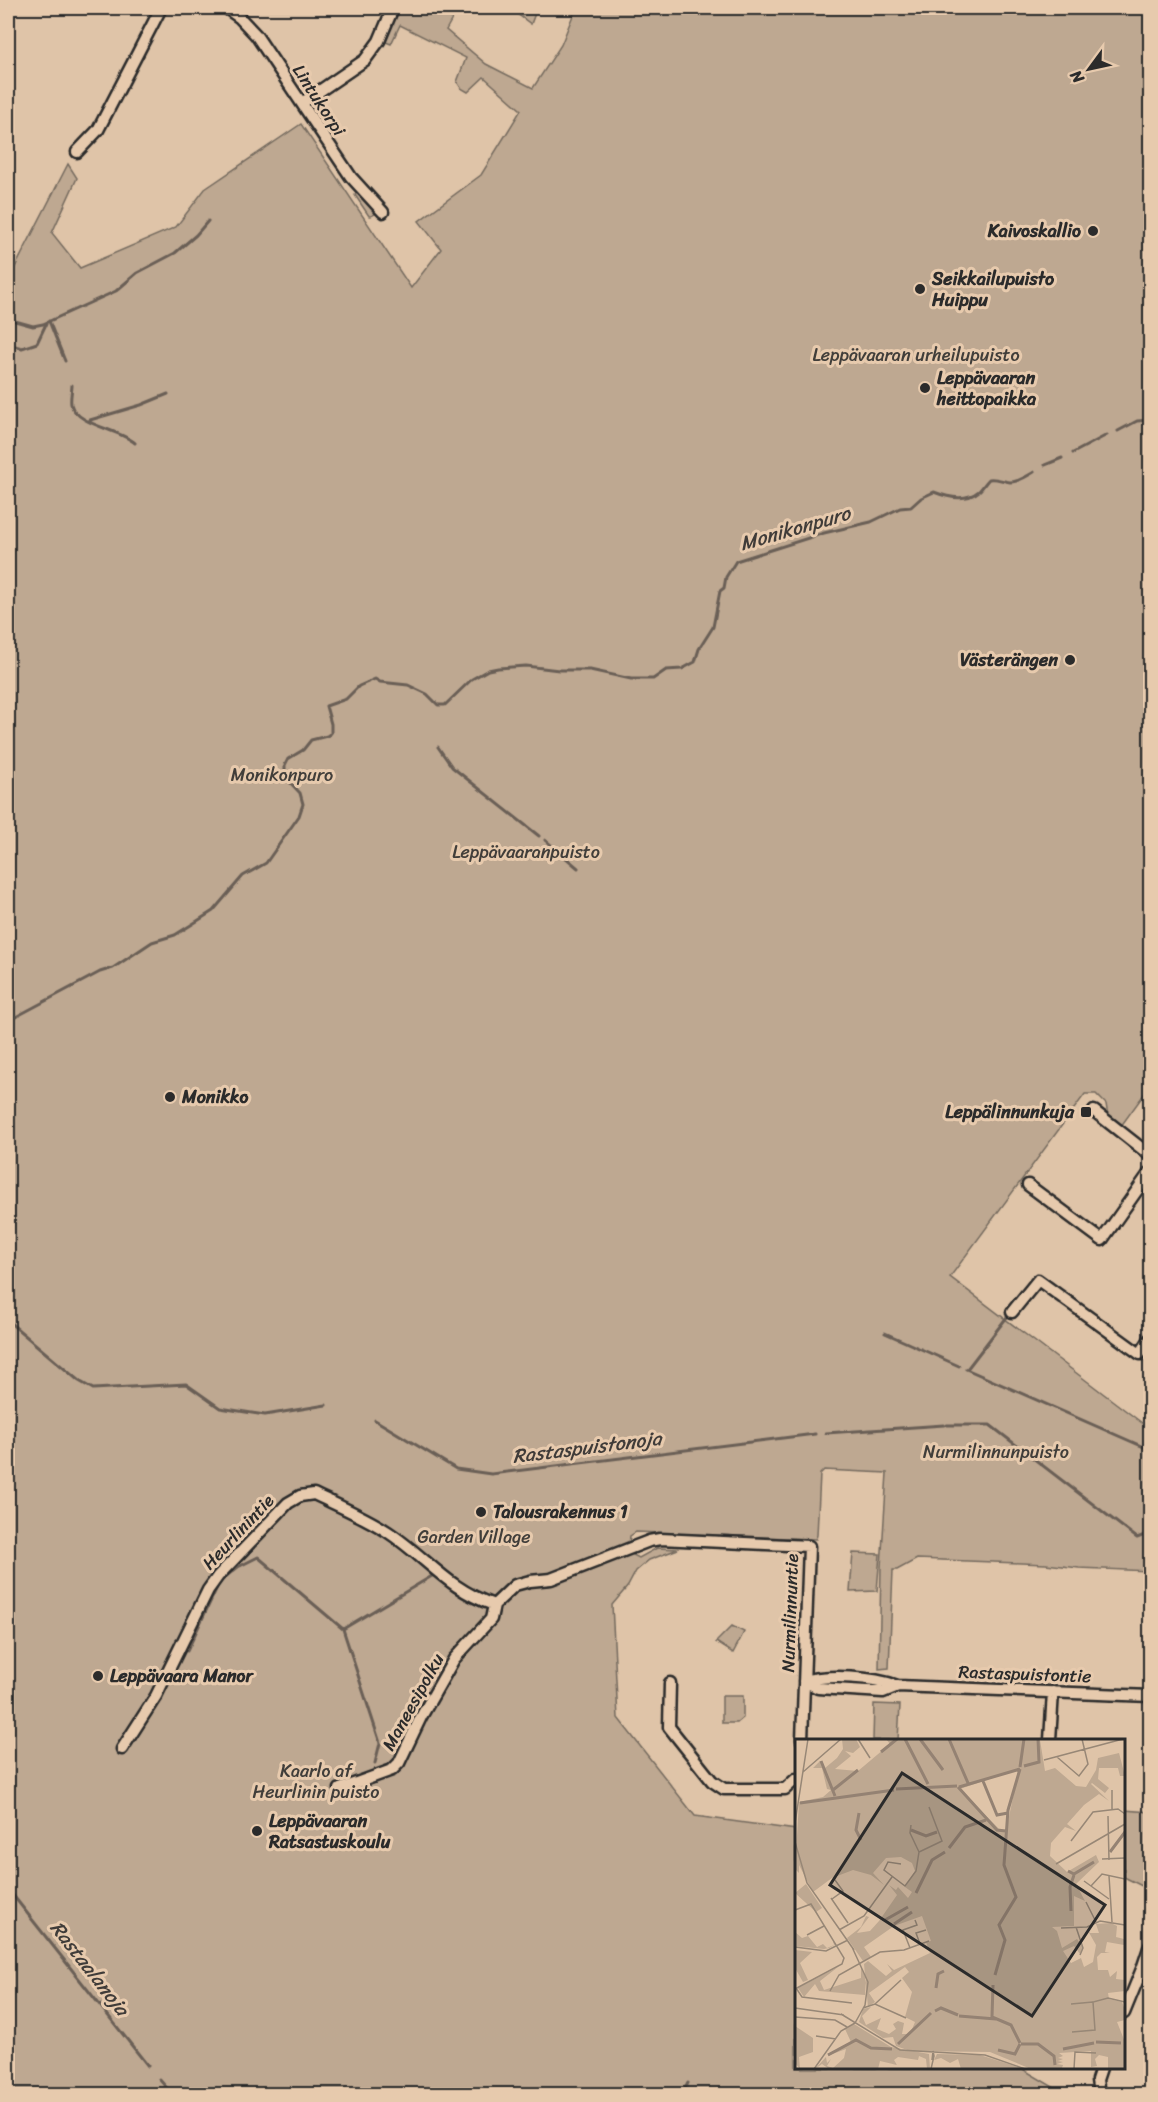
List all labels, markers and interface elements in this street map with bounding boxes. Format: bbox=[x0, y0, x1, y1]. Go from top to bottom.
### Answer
north arrow bbox=[1059, 39, 1119, 99]
street label: Lintukorpi bbox=[284, 57, 355, 143]
text: N bbox=[1061, 64, 1093, 90]
place label: Kaivoskallio bbox=[987, 215, 1081, 247]
marker: Kaivoskallio bbox=[1086, 224, 1100, 238]
place label: Seikkailupuisto Huippu bbox=[931, 263, 1055, 316]
marker: Seikkailupuisto Huippu bbox=[913, 282, 927, 296]
park label: Leppävaaran urheilupuisto bbox=[812, 339, 1020, 371]
place label: Leppävaaran heittopaikka bbox=[936, 362, 1037, 415]
marker: Leppävaaran heittopaikka bbox=[918, 381, 932, 395]
water label: Monikonpuro bbox=[736, 495, 856, 561]
place label: Västerängen bbox=[960, 644, 1058, 676]
marker: Västerängen bbox=[1063, 653, 1077, 667]
park label: Monikonpuro bbox=[231, 759, 333, 791]
park label: Leppävaaranpuisto bbox=[452, 836, 600, 868]
place label: Monikko bbox=[181, 1081, 249, 1113]
marker: Monikko bbox=[163, 1090, 177, 1104]
place label: Leppälinnunkuja bbox=[945, 1096, 1075, 1128]
marker: Leppälinnunkuja bbox=[1079, 1105, 1093, 1119]
water label: Rastaspuistonoja bbox=[511, 1421, 665, 1474]
park label: Nurmilinnunpuisto bbox=[923, 1436, 1069, 1468]
street label: Heurlinintie bbox=[194, 1486, 282, 1578]
place label: Talousrakennus 1 bbox=[493, 1496, 628, 1528]
marker: Talousrakennus 1 bbox=[474, 1505, 488, 1519]
park label: Garden Village bbox=[417, 1521, 531, 1553]
street label: Nurmilinnuntie bbox=[772, 1553, 808, 1673]
street label: Maneesipolku bbox=[373, 1647, 453, 1757]
street label: Rastaspuistontie bbox=[958, 1656, 1092, 1692]
place label: Leppävaara Manor bbox=[110, 1660, 254, 1692]
marker: Leppävaara Manor bbox=[91, 1669, 105, 1683]
inset map bbox=[795, 1739, 1125, 2069]
park label: Kaarlo af Heurlinin puisto bbox=[253, 1755, 379, 1808]
place label: Leppävaaran Ratsastuskoulu bbox=[268, 1805, 391, 1858]
marker: Leppävaaran Ratsastuskoulu bbox=[250, 1824, 264, 1838]
water label: Rastaalanoja bbox=[41, 1913, 140, 2025]

